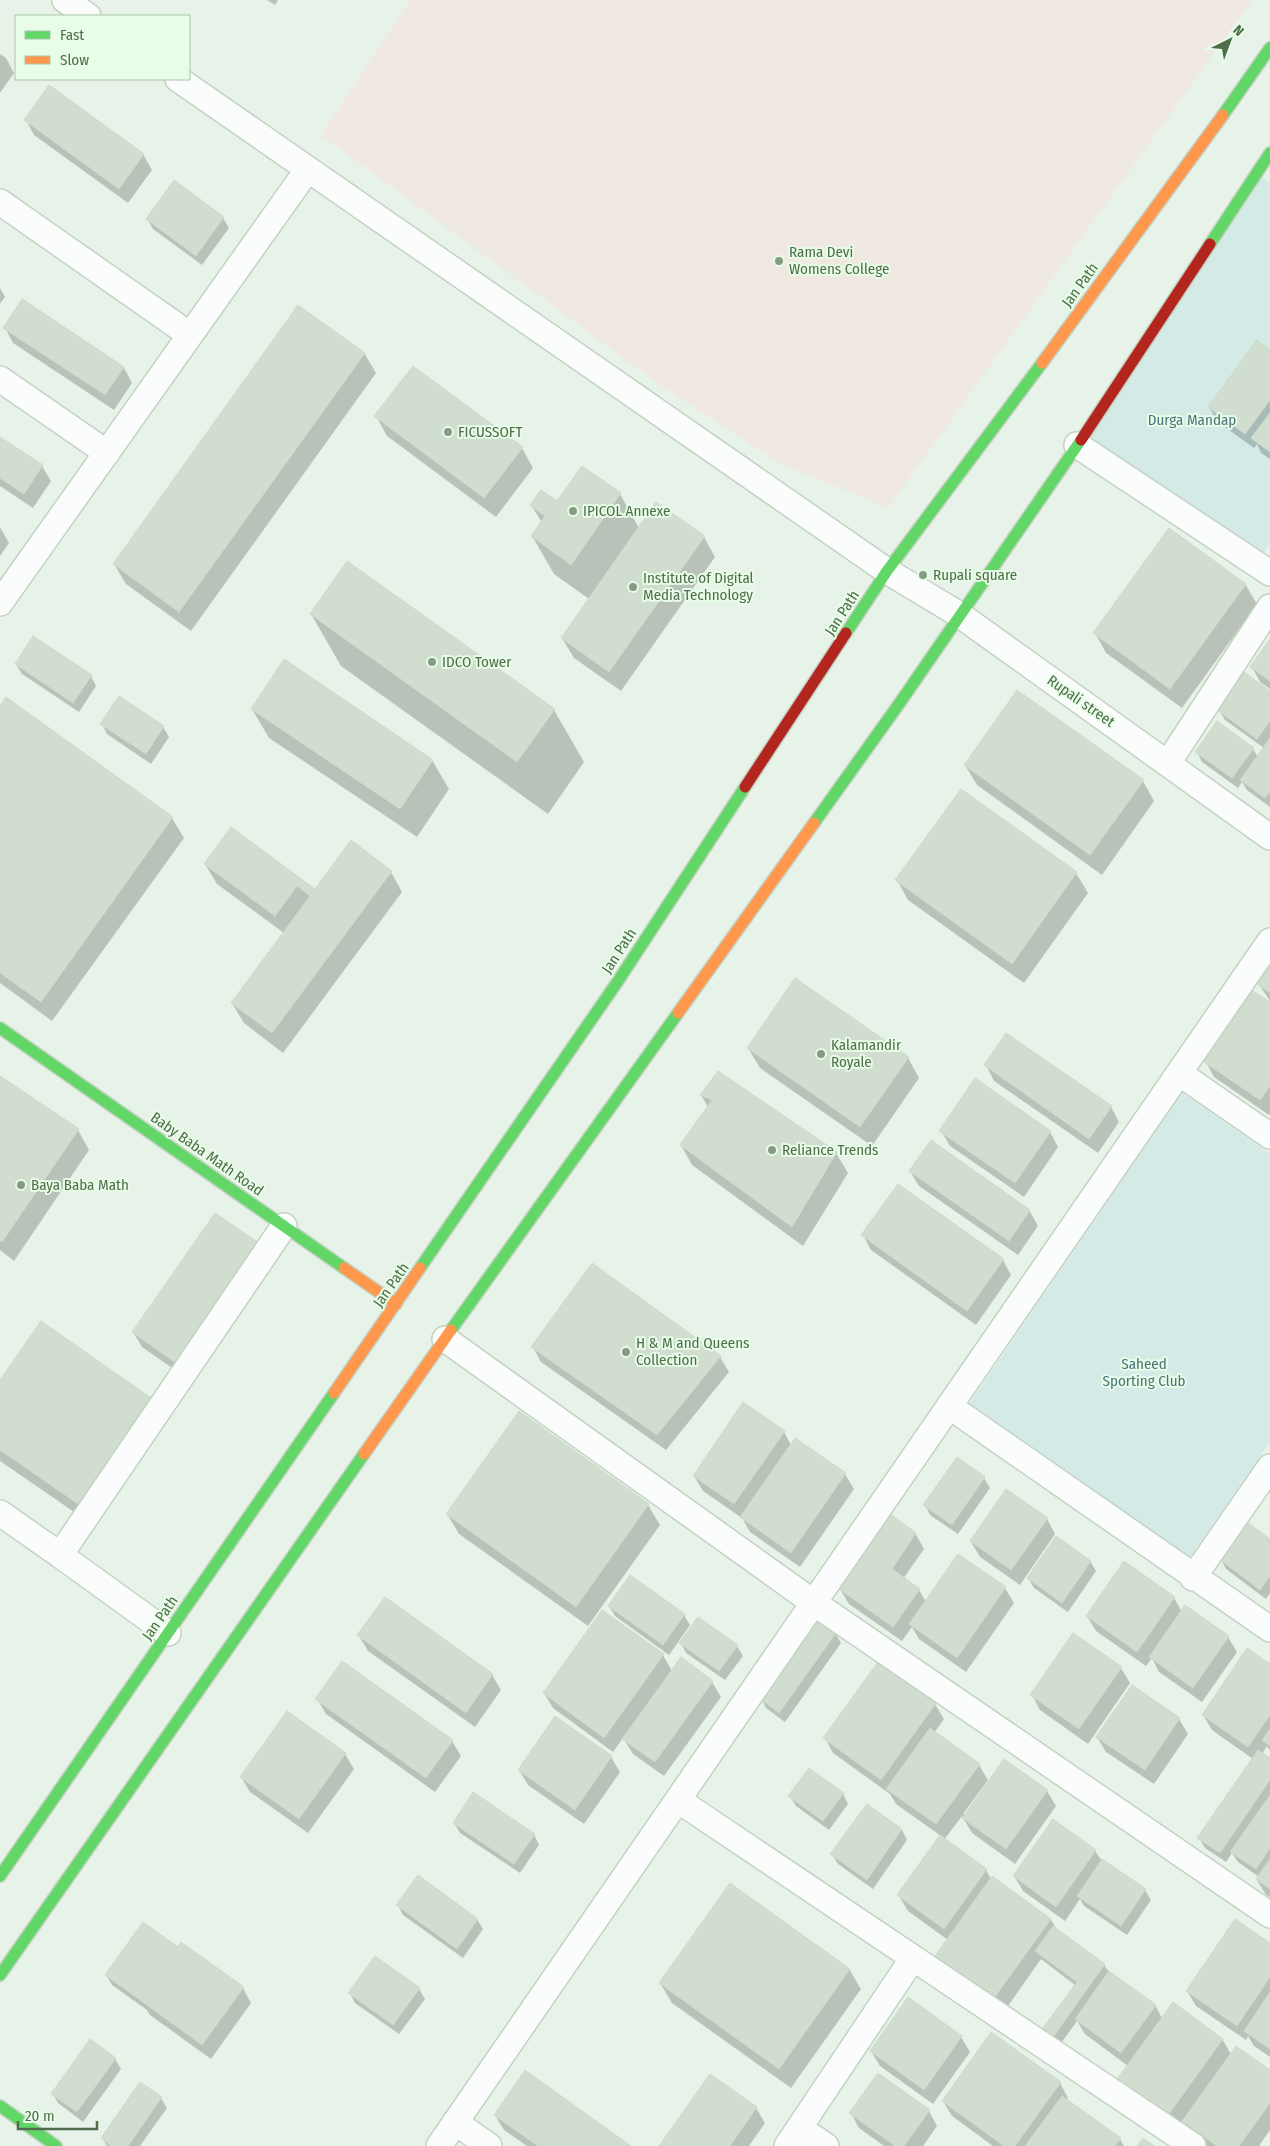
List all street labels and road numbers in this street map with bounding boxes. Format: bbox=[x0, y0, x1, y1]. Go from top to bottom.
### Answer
street label: Jan Path bbox=[1058, 259, 1102, 311]
street label: Jan Path bbox=[821, 587, 863, 639]
street label: Rupali street bbox=[1044, 671, 1118, 731]
street label: Jan Path bbox=[598, 925, 640, 977]
street label: Baby Baba Math Road bbox=[147, 1108, 267, 1200]
street label: Jan Path bbox=[369, 1259, 413, 1311]
street label: Jan Path bbox=[138, 1592, 182, 1644]

